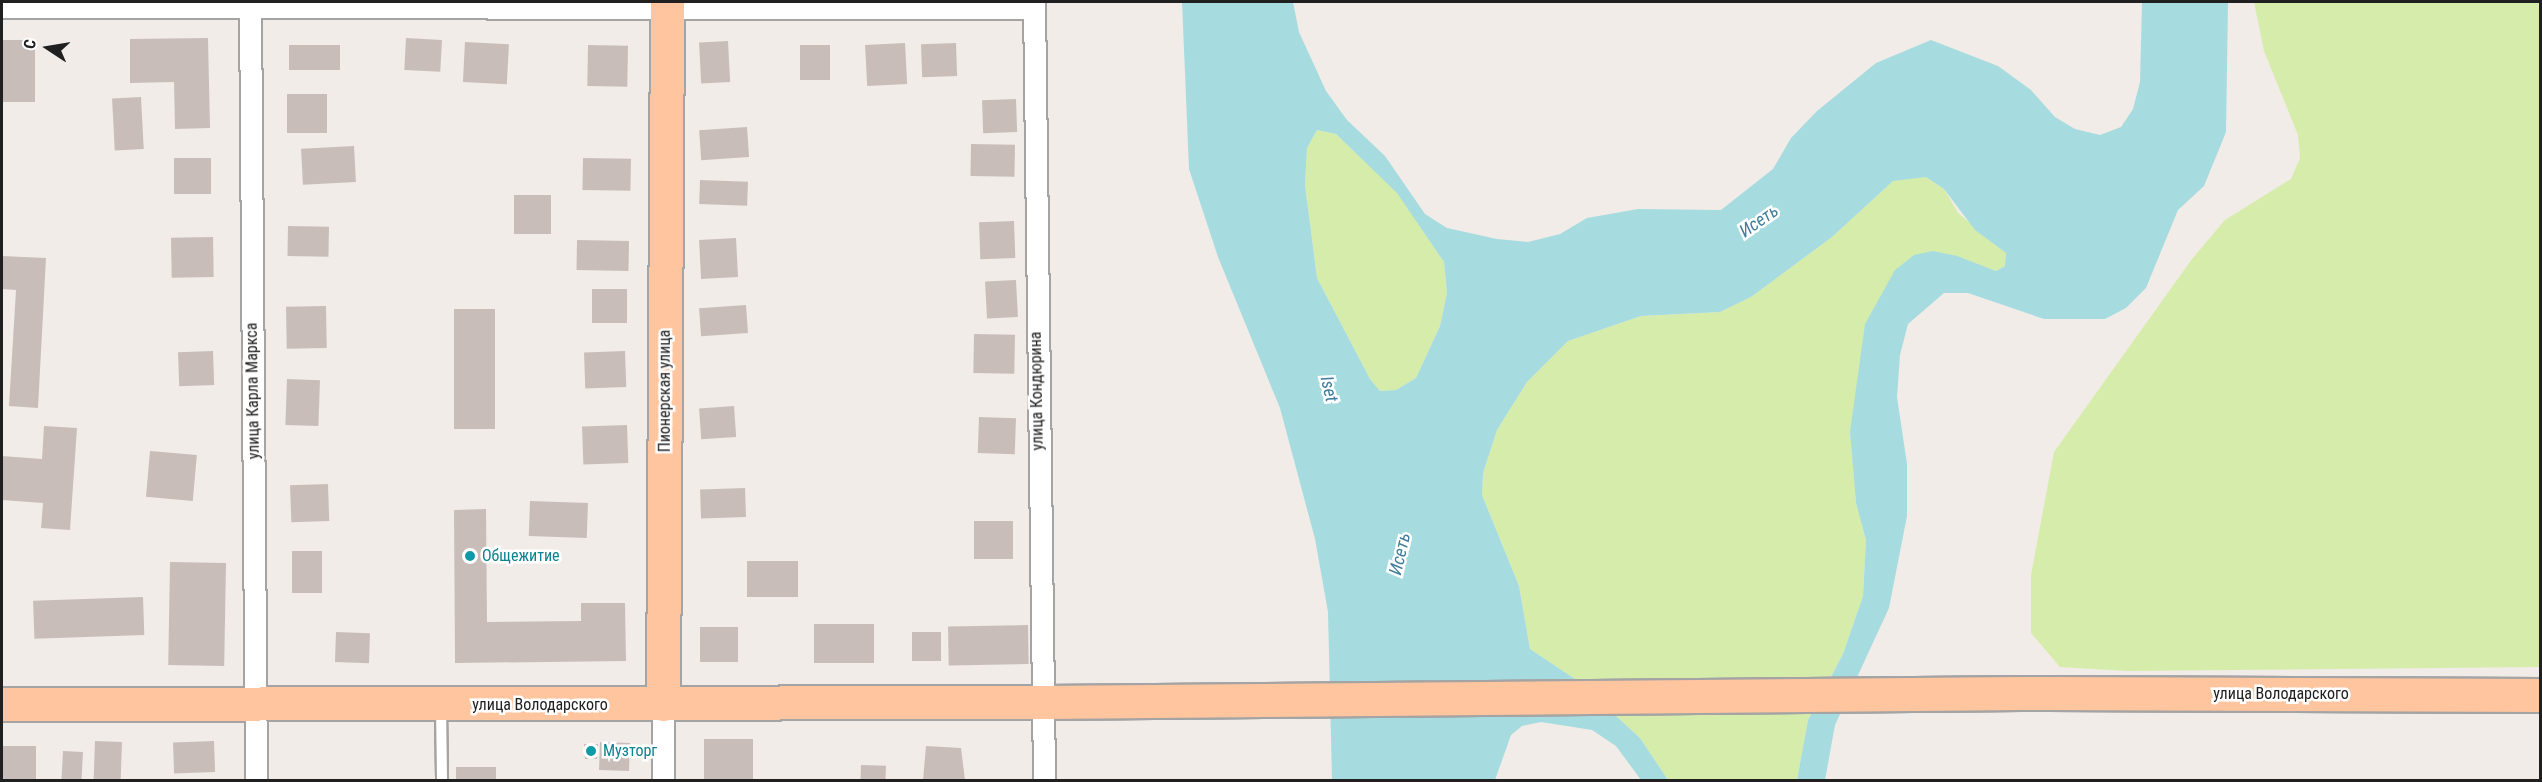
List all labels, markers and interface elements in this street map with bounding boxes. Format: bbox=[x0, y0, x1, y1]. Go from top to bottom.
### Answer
north arrow bbox=[18, 18, 78, 78]
text: С bbox=[20, 38, 40, 51]
water label: Исеть bbox=[1735, 200, 1783, 242]
street label: улица Карла Маркса bbox=[242, 323, 264, 459]
street label: Пионерская улица bbox=[655, 330, 675, 452]
street label: улица Кондюрина bbox=[1026, 331, 1048, 451]
water label: Iset bbox=[1316, 374, 1342, 404]
water label: Исеть bbox=[1385, 531, 1415, 577]
place label: Общежитие bbox=[482, 546, 560, 566]
marker: Общежитие bbox=[463, 549, 477, 563]
street label: улица Володарского bbox=[2213, 684, 2349, 704]
street label: улица Володарского bbox=[472, 695, 608, 715]
place label: Музторг bbox=[603, 741, 657, 761]
marker: Музторг bbox=[584, 744, 598, 758]

